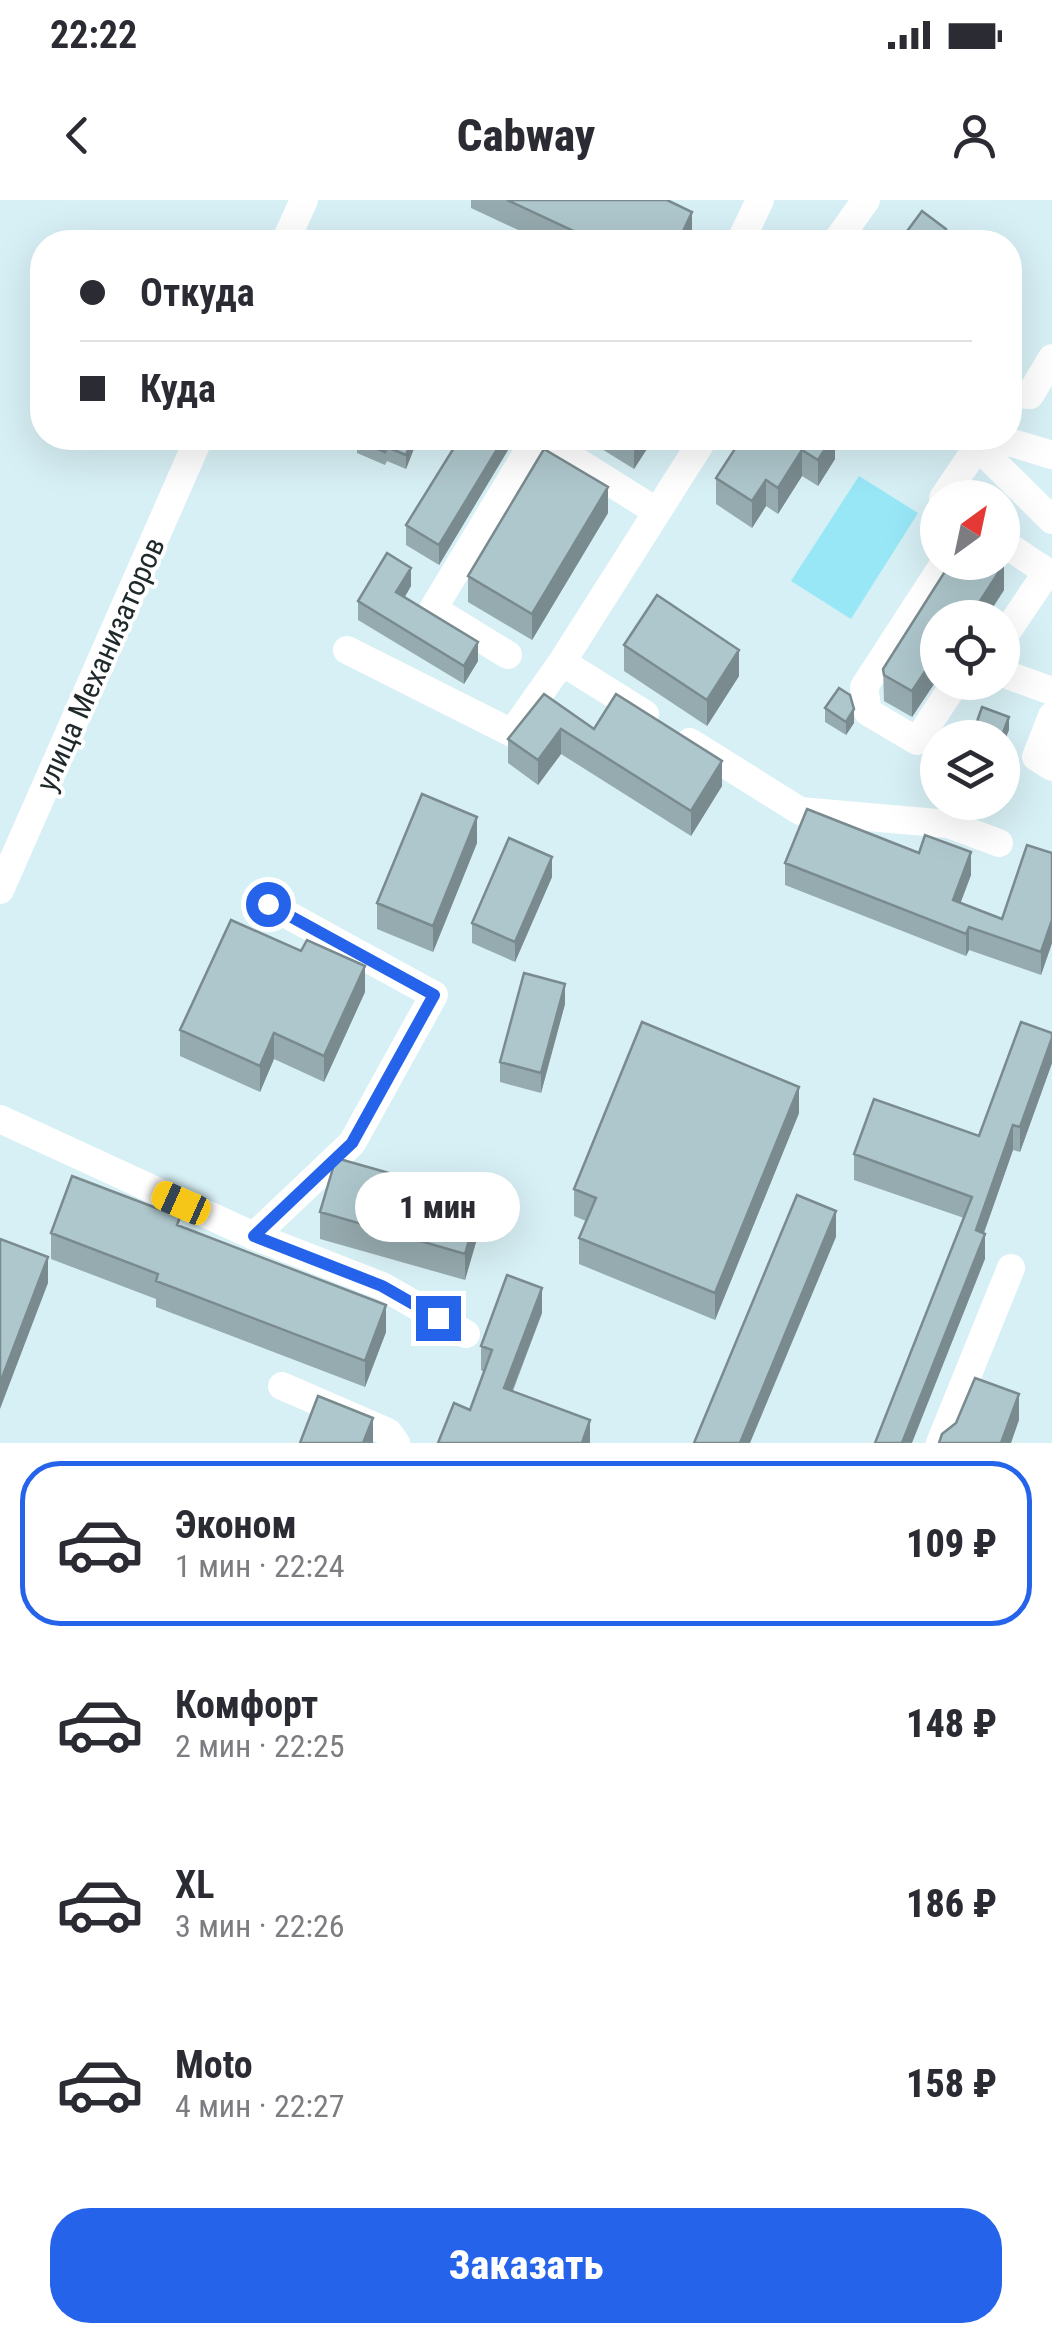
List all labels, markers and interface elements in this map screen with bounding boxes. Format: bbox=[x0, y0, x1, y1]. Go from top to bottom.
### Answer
text: 22:22 bbox=[50, 13, 137, 57]
icon: back bbox=[50, 108, 105, 163]
icon: person bbox=[947, 108, 1002, 163]
text: Cabway bbox=[457, 109, 595, 162]
text: Откуда bbox=[140, 271, 255, 315]
text: Куда bbox=[140, 367, 216, 411]
north arrow bbox=[920, 480, 1020, 580]
map controls bbox=[920, 480, 1020, 820]
street label: улица Механизаторов bbox=[28, 532, 172, 796]
button: locate bbox=[920, 600, 1020, 700]
button: layers bbox=[920, 720, 1020, 820]
route start bbox=[246, 882, 291, 927]
callout: 1 мин bbox=[356, 1173, 520, 1243]
car bbox=[147, 1177, 215, 1229]
text: 1 мин bbox=[399, 1188, 476, 1226]
route end bbox=[416, 1296, 461, 1341]
icon: car bbox=[55, 1499, 145, 1589]
text: Эконом bbox=[175, 1503, 297, 1547]
text: 109 ₽ bbox=[906, 1522, 997, 1566]
text: 1 мин · 22:24 bbox=[175, 1547, 345, 1585]
icon: car bbox=[55, 1679, 145, 1769]
text: Комфорт bbox=[175, 1683, 318, 1727]
text: 148 ₽ bbox=[906, 1702, 997, 1746]
text: 2 мин · 22:25 bbox=[175, 1727, 345, 1765]
icon: car bbox=[55, 1859, 145, 1949]
text: XL bbox=[175, 1863, 214, 1907]
text: 186 ₽ bbox=[906, 1882, 997, 1926]
text: 3 мин · 22:26 bbox=[175, 1907, 345, 1945]
icon: car bbox=[55, 2039, 145, 2129]
text: Moto bbox=[175, 2043, 253, 2087]
text: 158 ₽ bbox=[906, 2062, 997, 2106]
text: 4 мин · 22:27 bbox=[175, 2087, 345, 2125]
button: Заказать bbox=[50, 2208, 1002, 2323]

